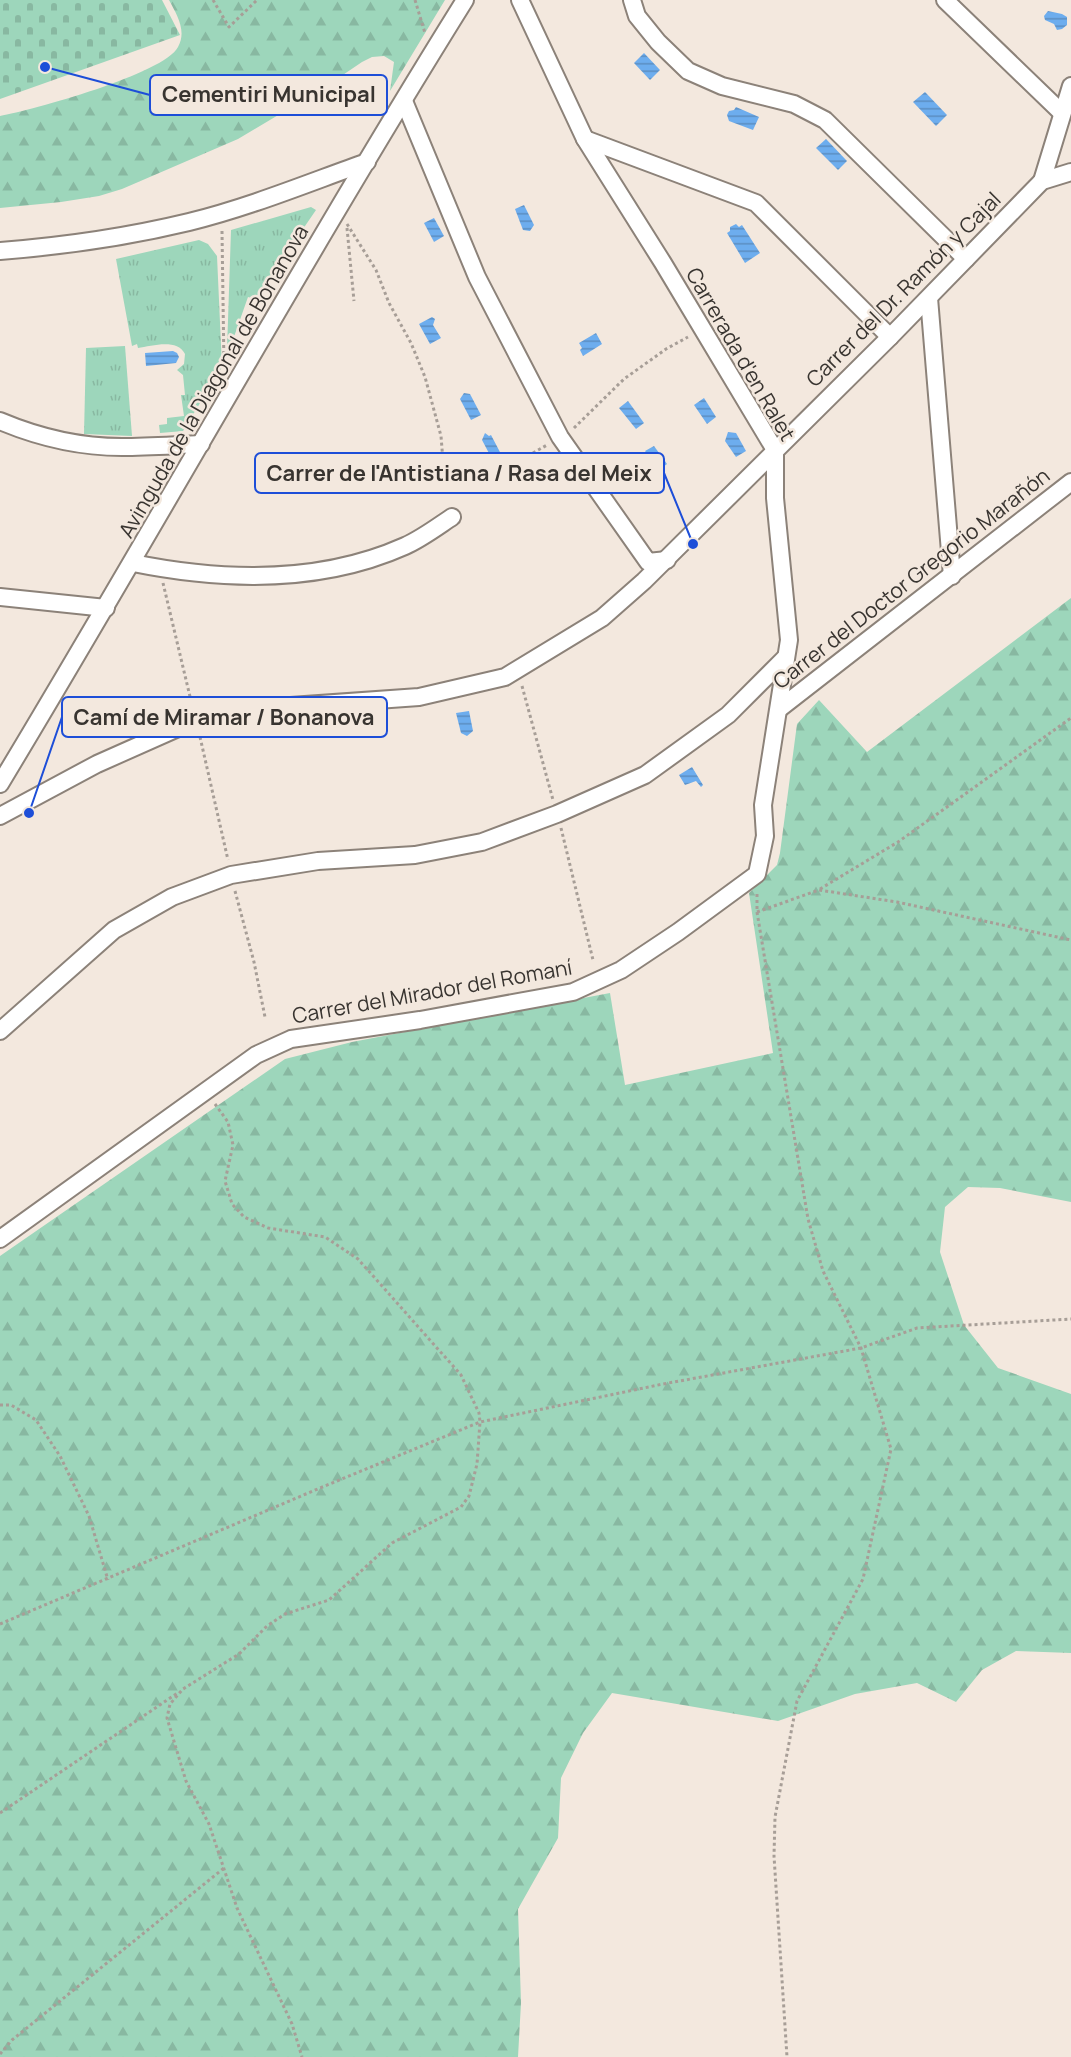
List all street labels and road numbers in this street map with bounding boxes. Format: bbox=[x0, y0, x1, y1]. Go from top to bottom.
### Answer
street label: Carrer del Dr. Ramón y Cajal bbox=[800, 186, 1006, 392]
street label: Avinguda de la Diagonal de Bonanova bbox=[112, 220, 314, 542]
street label: Carrerada d'en Ralet bbox=[680, 262, 802, 446]
street label: Carrer del Doctor Gregorio Marañón bbox=[767, 461, 1055, 695]
street label: Carrer del Mirador del Romaní bbox=[290, 953, 574, 1029]

